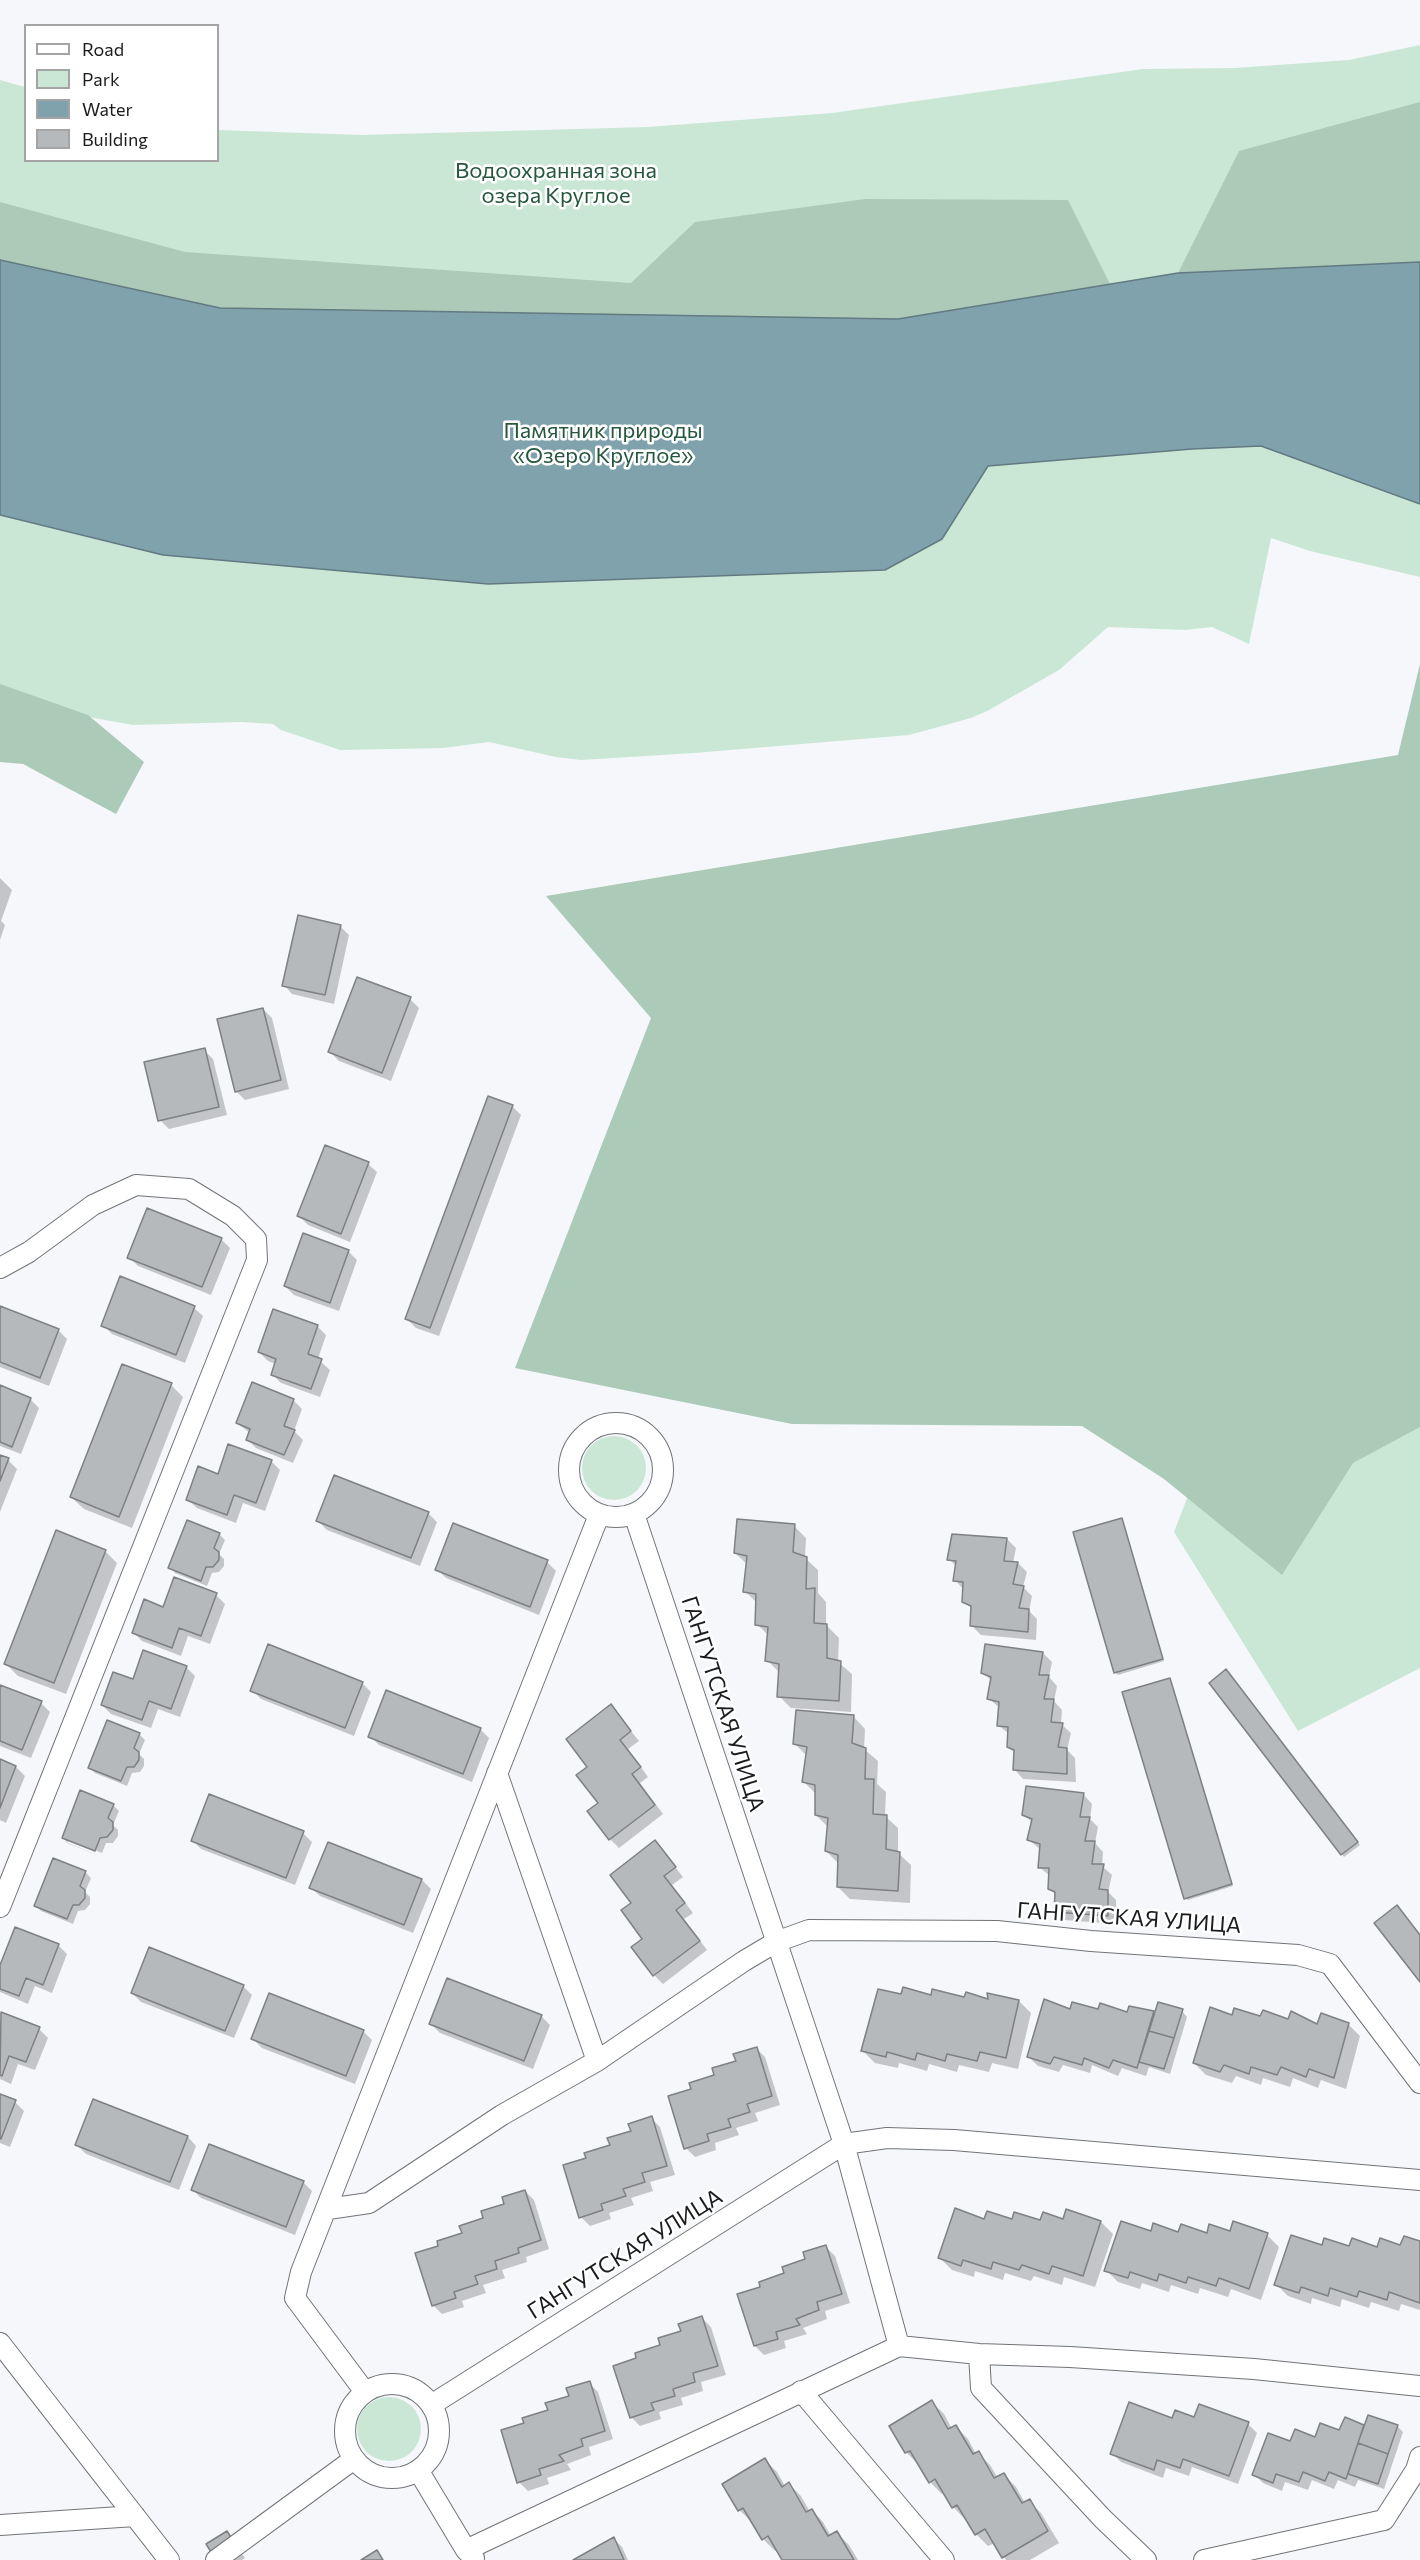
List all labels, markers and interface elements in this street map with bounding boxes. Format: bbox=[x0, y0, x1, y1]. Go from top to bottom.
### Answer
legend bbox=[24, 24, 219, 162]
text: Road bbox=[82, 38, 124, 60]
text: Park bbox=[82, 68, 120, 90]
text: Water bbox=[82, 98, 133, 120]
text: Building bbox=[82, 128, 148, 150]
park label: Водоохранная зона озера Круглое bbox=[455, 158, 657, 210]
park label: Памятник природы «Озеро Круглое» bbox=[503, 418, 703, 470]
street label: ГАНГУТСКАЯ УЛИЦА bbox=[676, 1593, 770, 1815]
street label: ГАНГУТСКАЯ УЛИЦА bbox=[1016, 1897, 1242, 1939]
street label: ГАНГУТСКАЯ УЛИЦА bbox=[523, 2183, 727, 2325]

